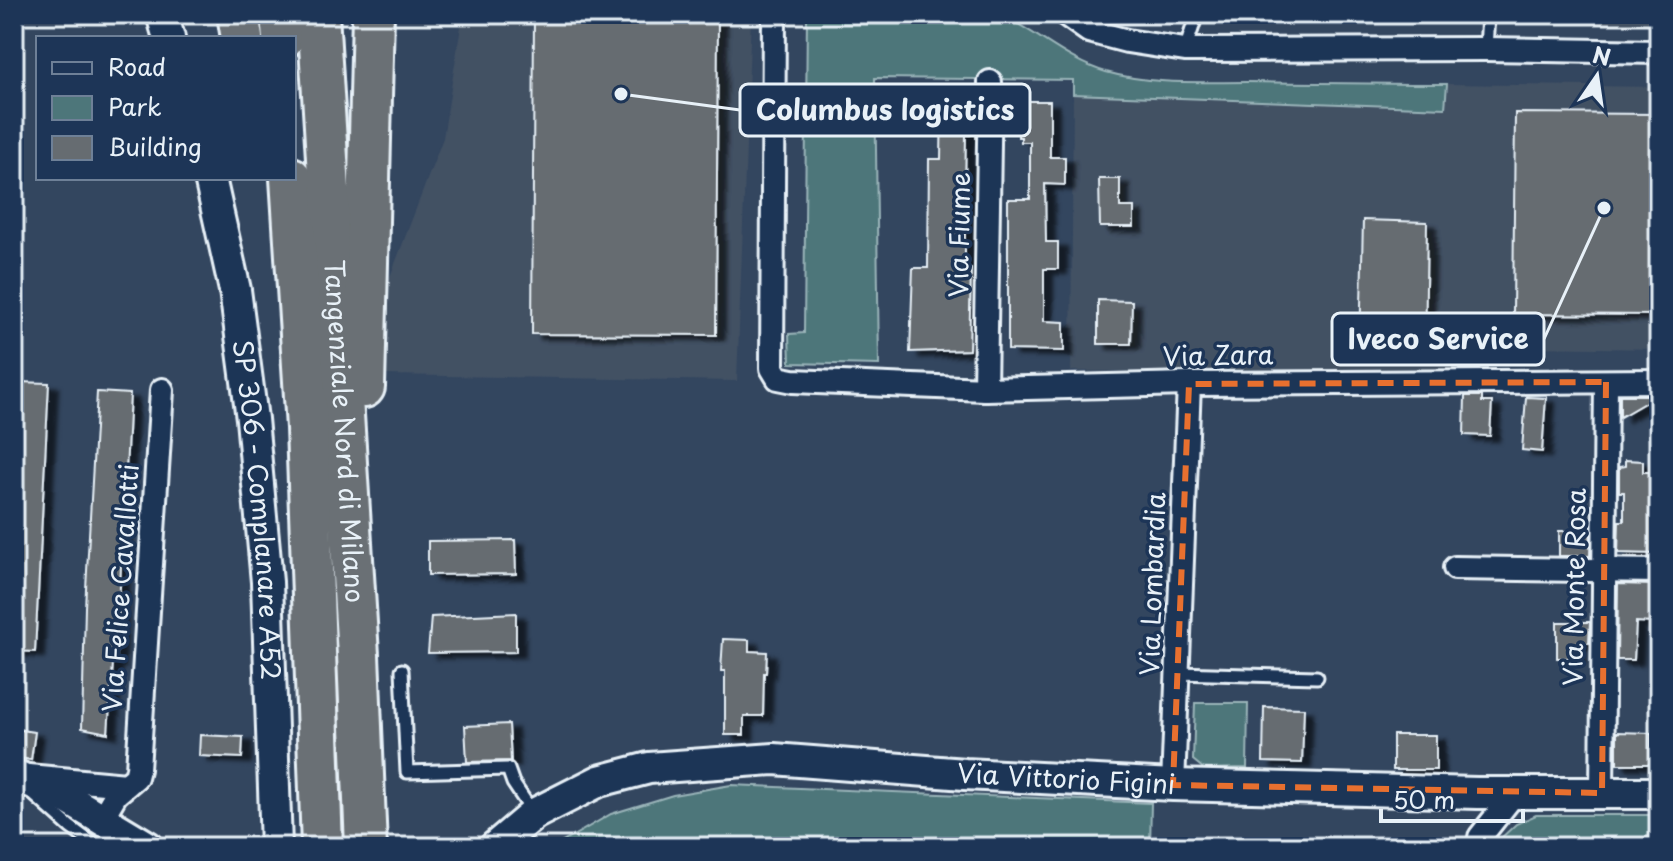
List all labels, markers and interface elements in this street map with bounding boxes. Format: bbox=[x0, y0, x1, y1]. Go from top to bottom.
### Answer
legend bbox=[36, 36, 296, 180]
north arrow bbox=[1557, 36, 1637, 116]
text: N bbox=[1590, 37, 1614, 73]
text: Road bbox=[108, 48, 166, 84]
callout: Columbus logistics bbox=[740, 84, 1030, 136]
text: Columbus logistics bbox=[756, 87, 1014, 130]
text: Park bbox=[108, 88, 162, 124]
text: Building bbox=[108, 128, 202, 164]
street label: Via Fiume bbox=[938, 172, 979, 298]
street label: Tangenziale Nord di Milano bbox=[315, 258, 376, 604]
callout: Iveco Service bbox=[1332, 313, 1544, 365]
text: Iveco Service bbox=[1347, 316, 1529, 359]
street label: Via Zara bbox=[1162, 334, 1274, 375]
street label: SP 306 - Complanare A52 bbox=[224, 337, 291, 681]
street label: Via Felice Cavallotti bbox=[91, 462, 148, 713]
street label: Via Monte Rosa bbox=[1552, 487, 1595, 686]
street label: Via Lombardia bbox=[1129, 491, 1174, 676]
street label: Via Vittorio Figini bbox=[956, 753, 1176, 803]
scale bar bbox=[1381, 773, 1523, 823]
text: 50 m bbox=[1393, 781, 1455, 817]

